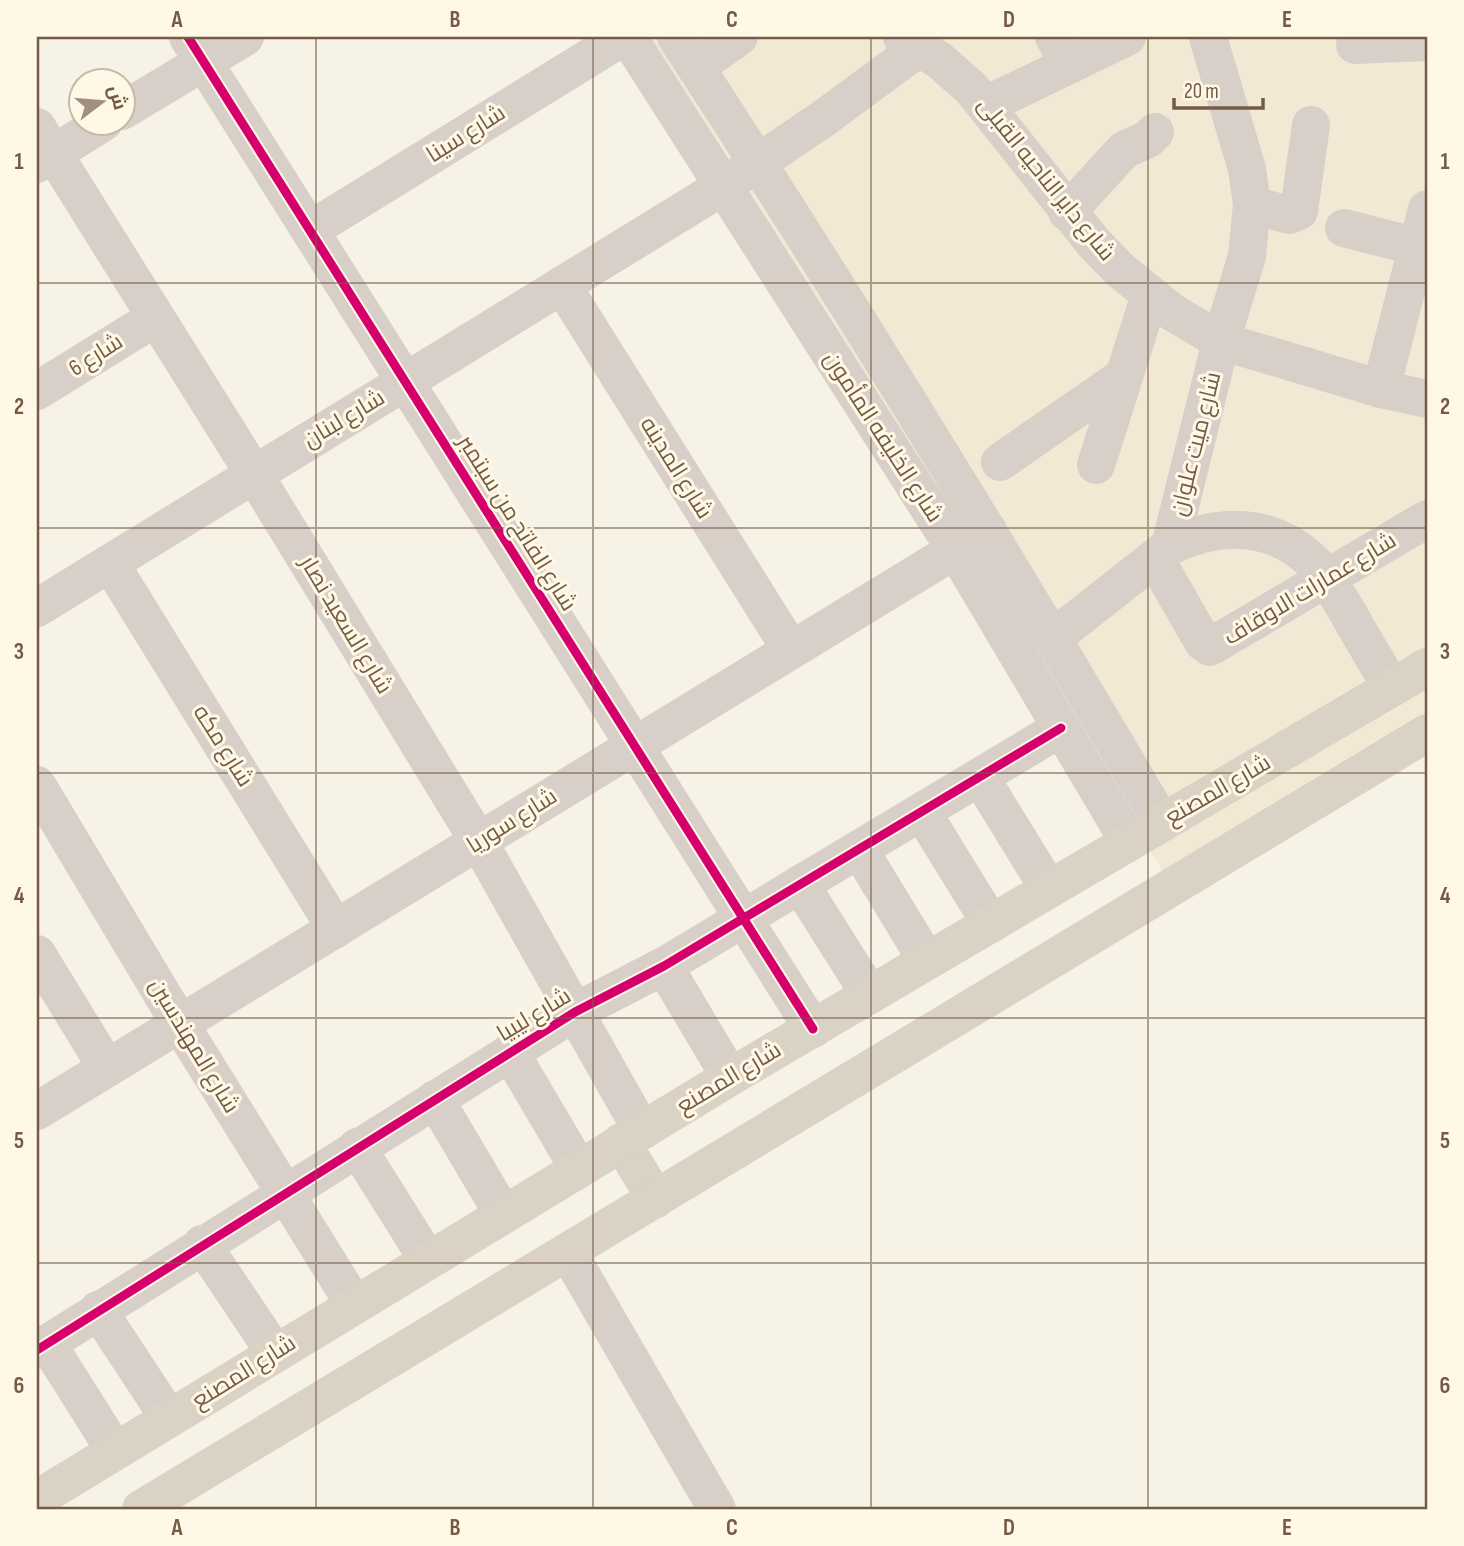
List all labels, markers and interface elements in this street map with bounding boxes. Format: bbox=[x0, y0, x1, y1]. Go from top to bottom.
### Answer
text: A bbox=[171, 6, 184, 34]
text: B bbox=[450, 6, 461, 34]
text: C bbox=[726, 6, 738, 34]
text: D bbox=[1003, 6, 1015, 34]
text: E bbox=[1282, 6, 1292, 34]
north arrow bbox=[66, 66, 136, 136]
scale bar bbox=[1174, 66, 1263, 110]
text: 20 m bbox=[1184, 79, 1219, 104]
text: ش bbox=[102, 83, 131, 113]
street label: شارع داير الناحيه القبلى bbox=[970, 91, 1121, 267]
street label: شارع سينا bbox=[421, 99, 511, 170]
text: 1 bbox=[14, 148, 24, 176]
text: 1 bbox=[1440, 148, 1450, 176]
street label: شارع 6 bbox=[64, 328, 129, 383]
street label: شارع الخليفه المأمون bbox=[816, 345, 950, 528]
street label: شارع ميت علوان bbox=[1165, 369, 1228, 519]
street label: شارع لبنان bbox=[298, 384, 390, 455]
text: 2 bbox=[14, 393, 24, 421]
text: 2 bbox=[1440, 393, 1450, 421]
street label: شارع المدينه bbox=[633, 412, 718, 525]
street label: شارع الفاتح من سبتمبر bbox=[450, 428, 583, 617]
street label: شارع عمارات الاوقاف bbox=[1219, 526, 1402, 652]
street label: شارع السعيد نصار bbox=[292, 549, 398, 700]
text: 3 bbox=[14, 638, 24, 666]
text: 3 bbox=[1440, 638, 1450, 666]
street label: شارع مكه bbox=[186, 700, 259, 793]
street label: شارع المصنع bbox=[1160, 749, 1276, 832]
street label: شارع سوريا bbox=[462, 782, 563, 861]
text: 4 bbox=[14, 882, 25, 910]
text: 4 bbox=[1440, 882, 1451, 910]
street label: شارع المهندسين bbox=[142, 973, 245, 1119]
street label: شارع ليبيا bbox=[492, 982, 577, 1049]
street label: شارع المصنع bbox=[672, 1036, 787, 1121]
text: 5 bbox=[14, 1127, 24, 1155]
text: 5 bbox=[1440, 1127, 1450, 1155]
street label: شارع المصنع bbox=[187, 1329, 302, 1416]
text: 6 bbox=[14, 1372, 24, 1400]
text: 6 bbox=[1440, 1372, 1450, 1400]
text: A bbox=[171, 1514, 184, 1542]
text: B bbox=[450, 1514, 461, 1542]
text: C bbox=[726, 1514, 738, 1542]
text: D bbox=[1003, 1514, 1015, 1542]
text: E bbox=[1282, 1514, 1292, 1542]

